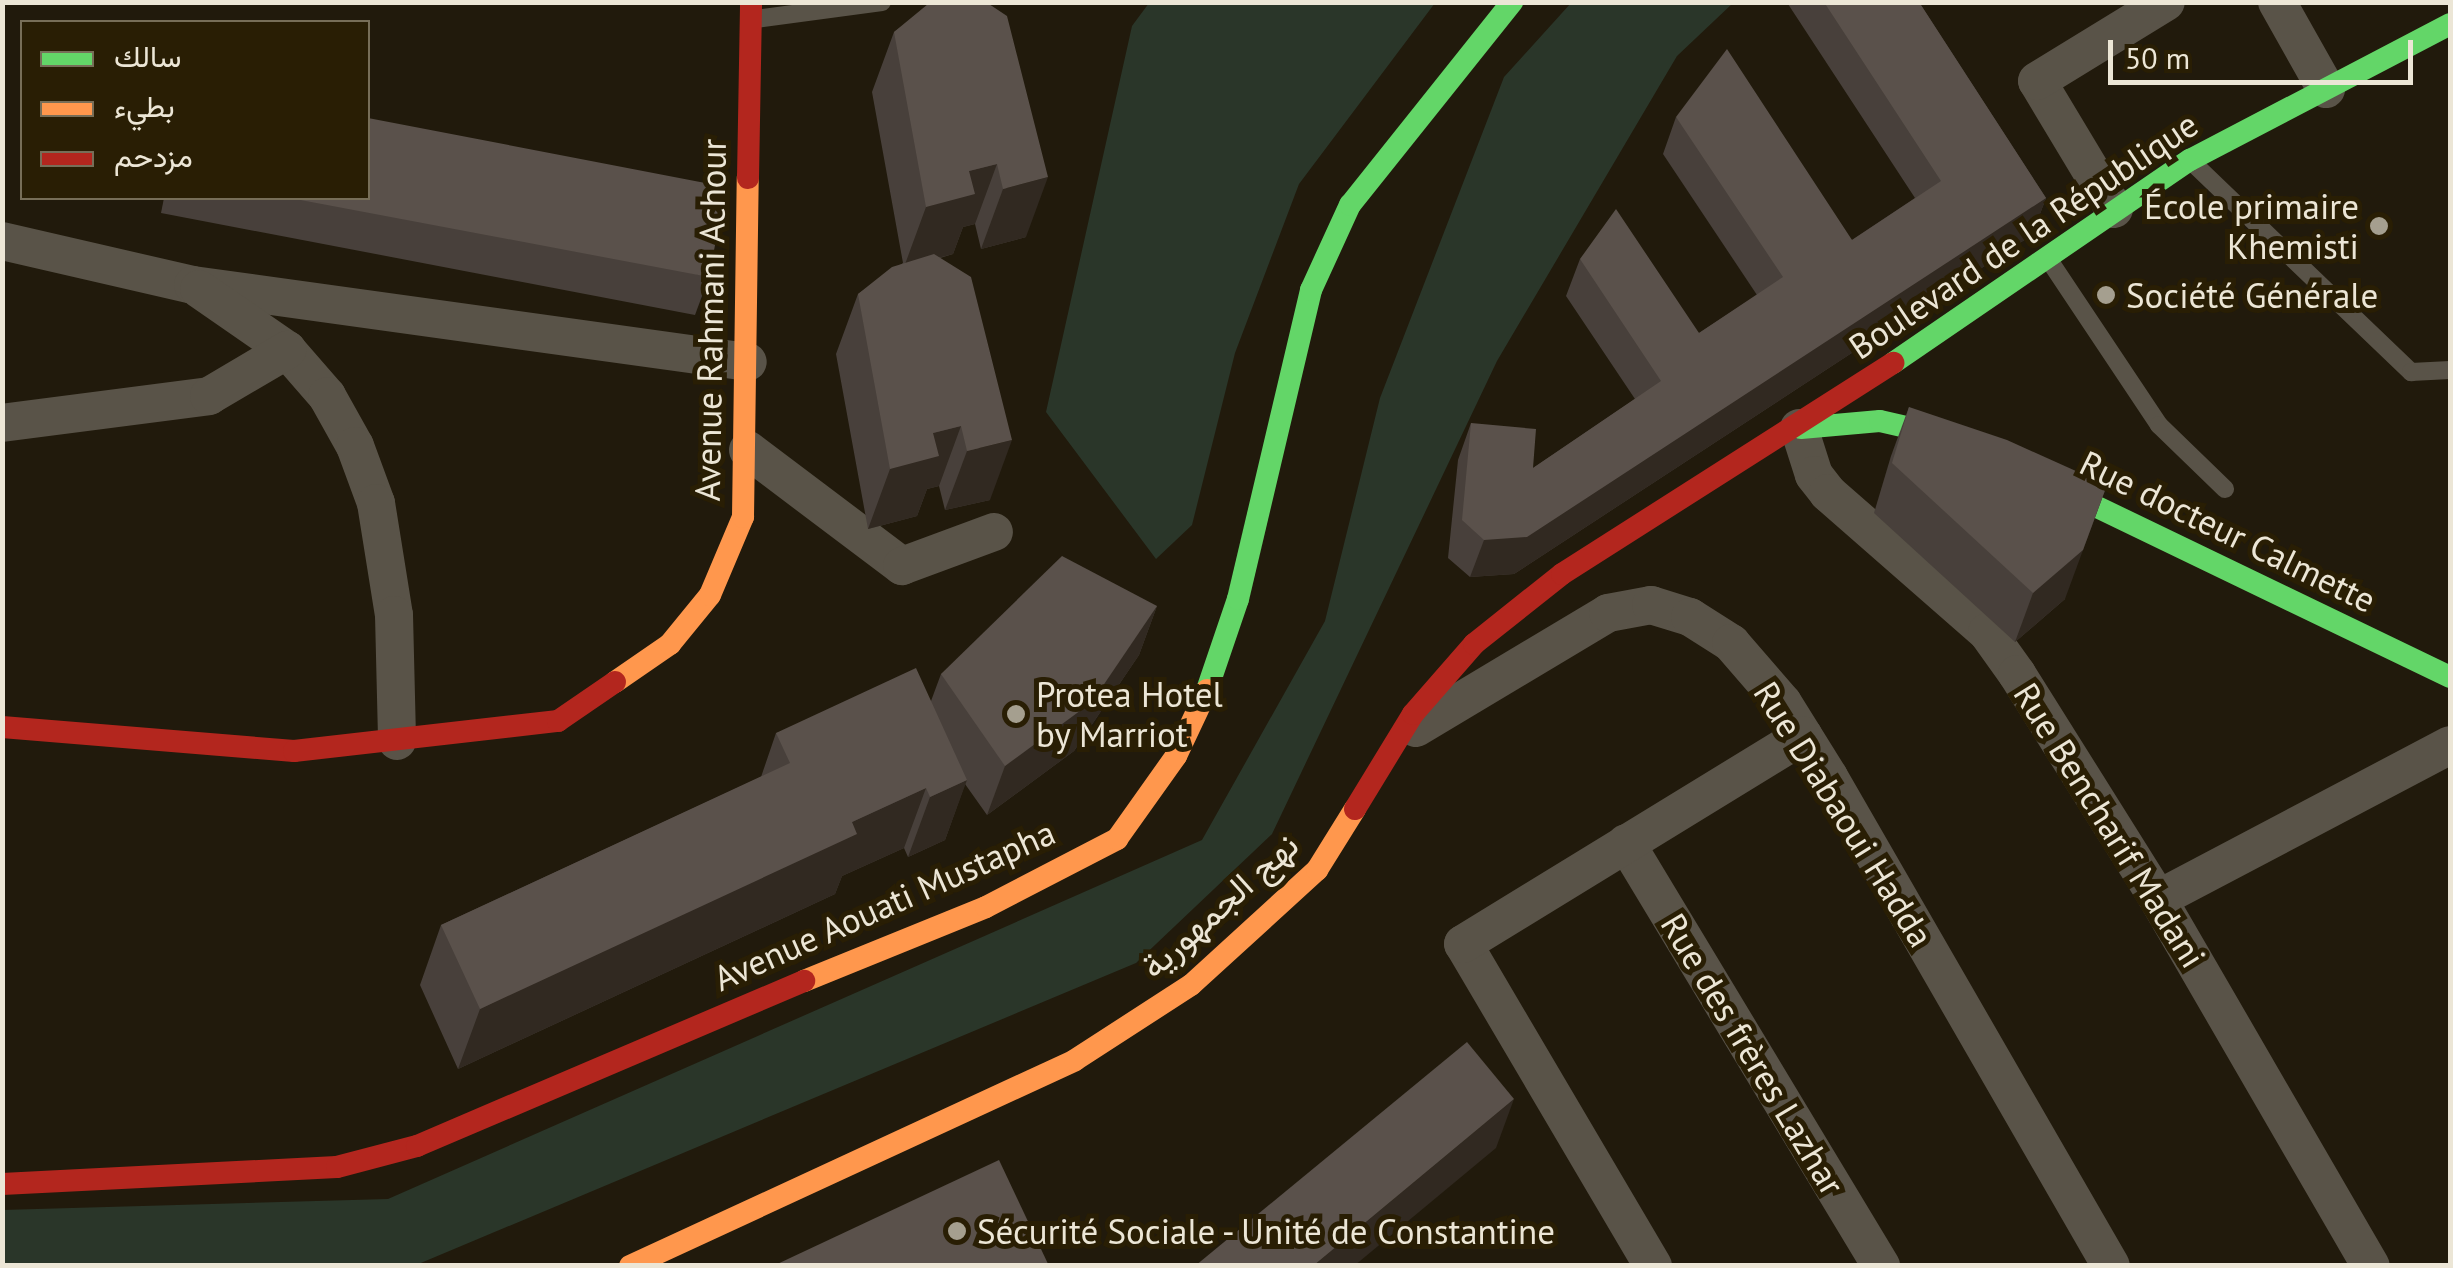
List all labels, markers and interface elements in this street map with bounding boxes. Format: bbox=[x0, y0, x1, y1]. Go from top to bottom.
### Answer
legend bbox=[20, 20, 370, 200]
scale bar bbox=[2113, 20, 2418, 82]
text: سالك bbox=[114, 36, 181, 75]
text: 50 m bbox=[2125, 38, 2190, 77]
text: بطيء bbox=[114, 86, 175, 125]
street label: Boulevard de la République bbox=[1841, 103, 2205, 367]
text: مزدحم bbox=[114, 136, 193, 175]
street label: Avenue Rahmani Achour bbox=[686, 138, 734, 502]
place label: École primaire Khemisti bbox=[2144, 185, 2359, 267]
marker: École primaire Khemisti bbox=[2368, 215, 2390, 237]
place label: Société Générale bbox=[2126, 274, 2378, 316]
marker: Société Générale bbox=[2095, 284, 2117, 306]
street label: Rue docteur Calmette bbox=[2073, 441, 2383, 621]
place label: Protea Hotel by Marriot bbox=[1036, 673, 1223, 755]
street label: Rue Diabaoui Hadda bbox=[1745, 674, 1943, 954]
street label: Rue Bencharif Madani bbox=[2005, 675, 2215, 975]
marker: Protea Hotel by Marriot bbox=[1005, 703, 1027, 725]
street label: Avenue Aouati Mustapha bbox=[706, 811, 1062, 999]
street label: نهج الجمهورية bbox=[1132, 823, 1306, 987]
street label: Rue des frères Lazhar bbox=[1652, 906, 1854, 1202]
place label: Sécurité Sociale - Unité de Constantine bbox=[977, 1210, 1561, 1252]
marker: Sécurité Sociale - Unité de Constantine bbox=[946, 1220, 968, 1242]

